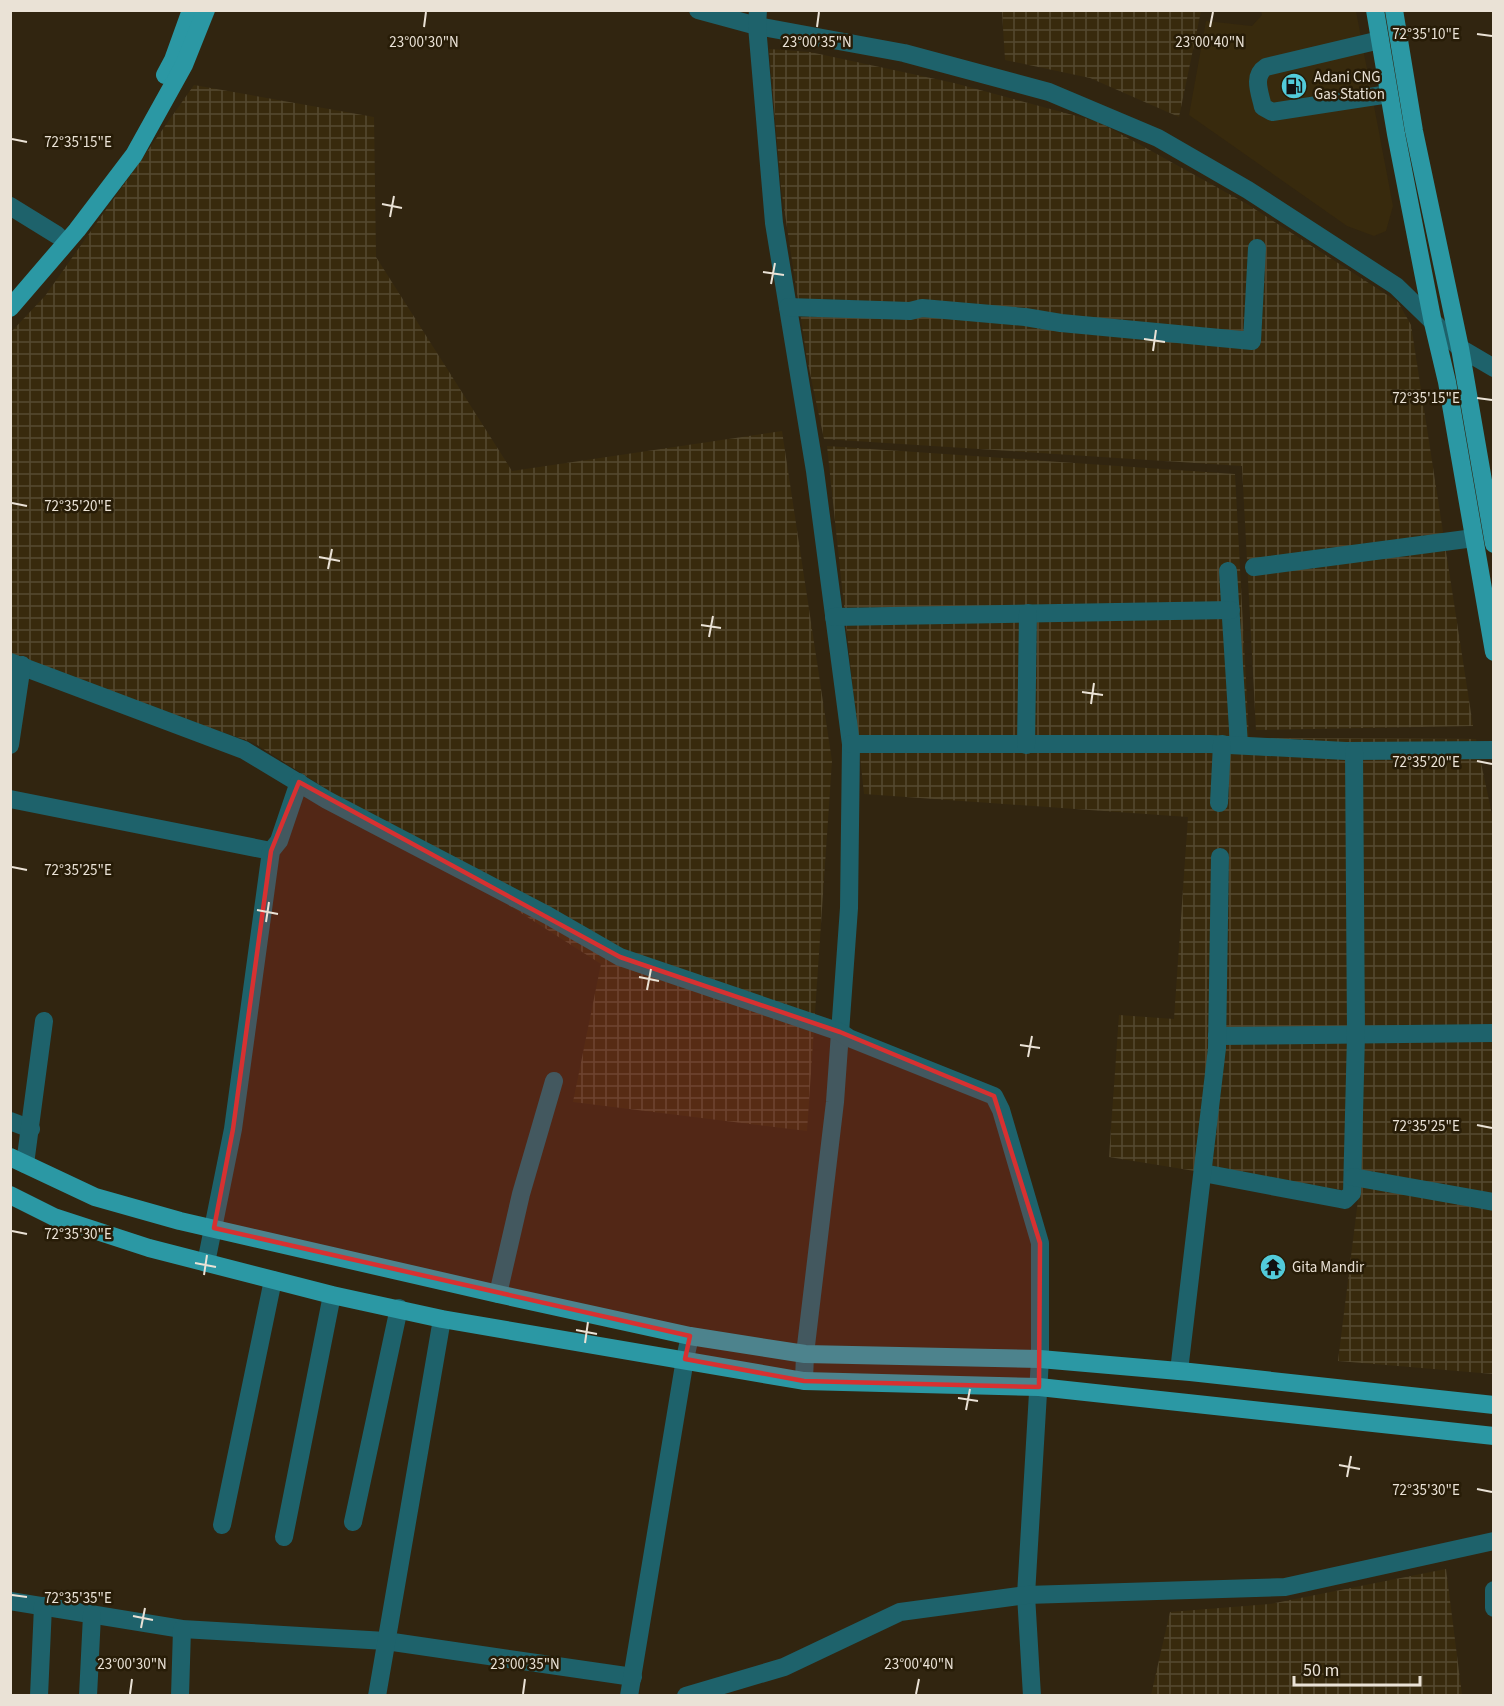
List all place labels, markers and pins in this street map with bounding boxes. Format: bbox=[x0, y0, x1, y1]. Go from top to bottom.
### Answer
place label: Adani CNG Gas Station bbox=[1314, 67, 1385, 105]
fuel station icon: Adani CNG Gas Station bbox=[1279, 71, 1309, 101]
temple icon: Gita Mandir bbox=[1258, 1252, 1288, 1282]
place label: Gita Mandir bbox=[1292, 1257, 1365, 1278]

